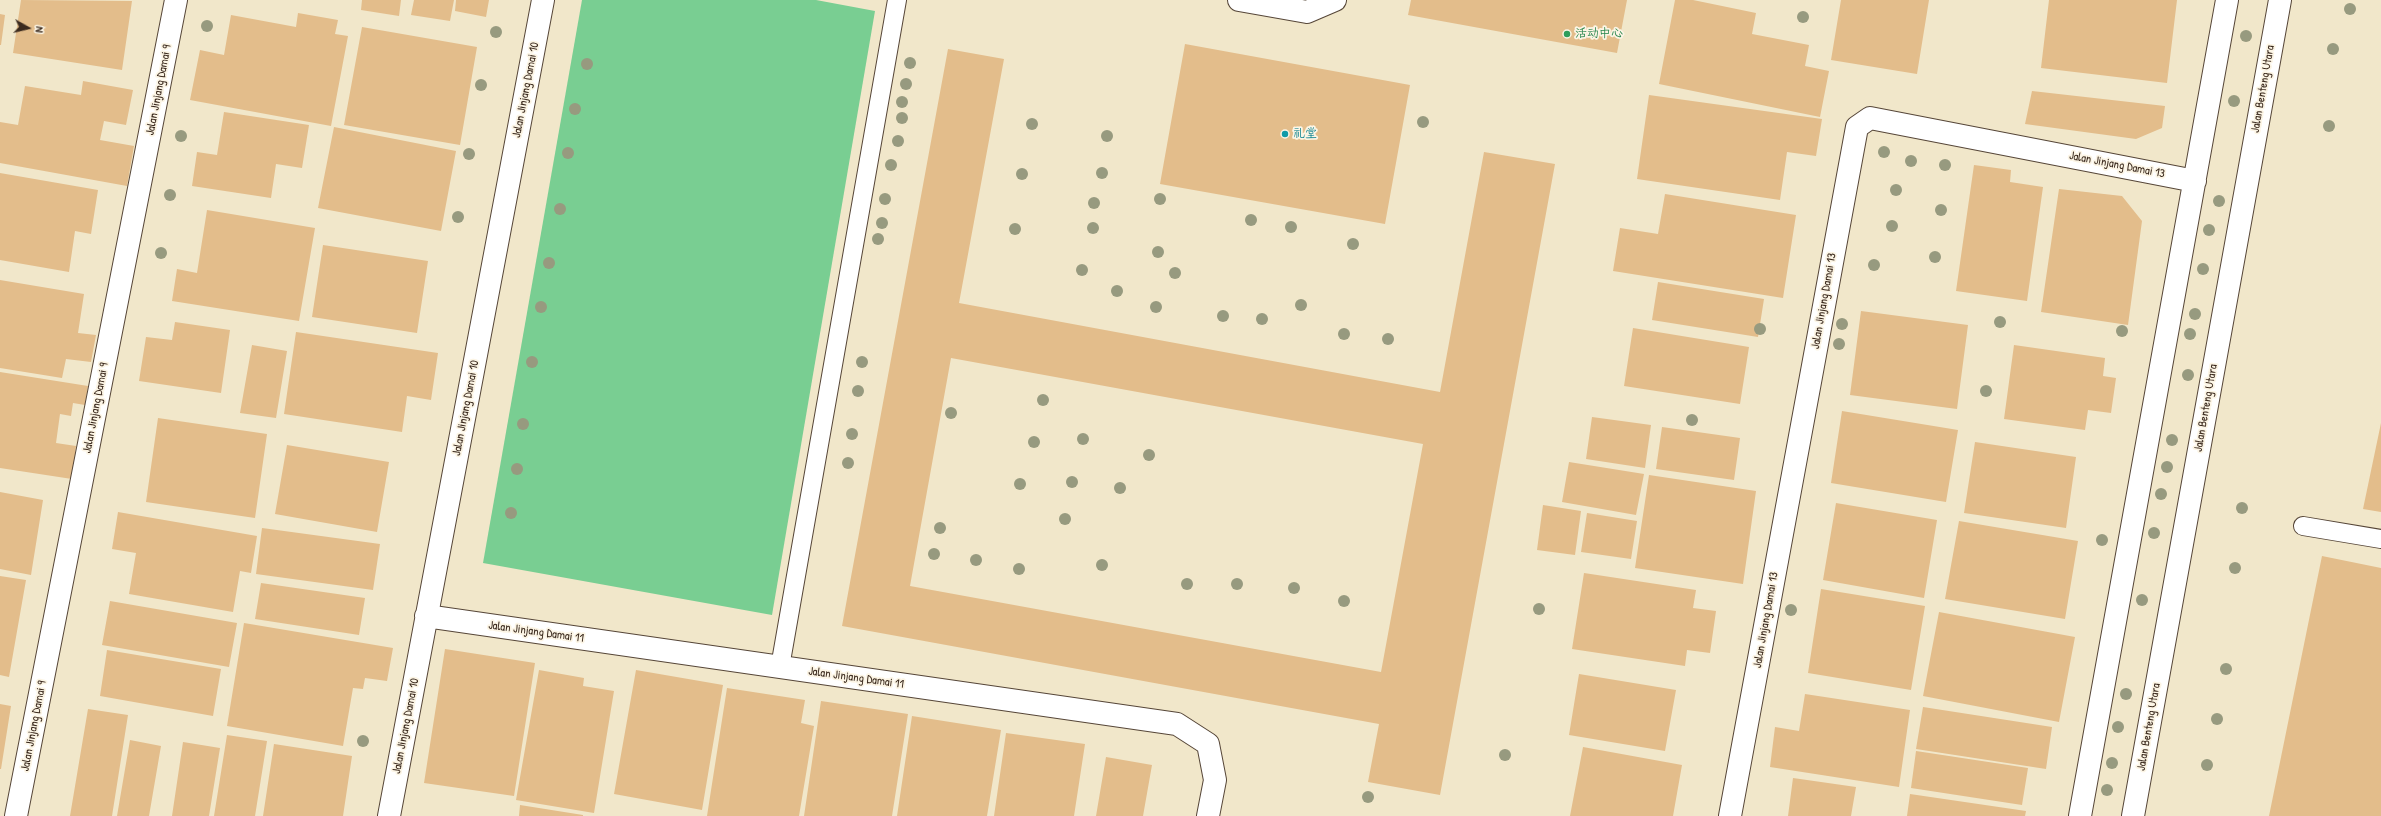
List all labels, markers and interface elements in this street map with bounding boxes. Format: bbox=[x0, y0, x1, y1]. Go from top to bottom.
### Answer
north arrow bbox=[8, 8, 48, 48]
text: N bbox=[33, 26, 47, 34]
place label: 活动中心 bbox=[1575, 27, 1623, 41]
marker: 活动中心 bbox=[1562, 29, 1572, 39]
street label: Jalan Jinjang Damai 10 bbox=[510, 41, 542, 139]
street label: Jalan Jinjang Damai 9 bbox=[143, 43, 175, 137]
street label: Jalan Benteng Utara bbox=[2248, 44, 2278, 134]
place label: 礼堂 bbox=[1293, 127, 1317, 141]
marker: 礼堂 bbox=[1280, 129, 1290, 139]
street label: Jalan Jinjang Damai 13 bbox=[2068, 149, 2166, 181]
street label: Jalan Jinjang Damai 13 bbox=[1808, 252, 1840, 350]
street label: Jalan Jinjang Damai 10 bbox=[450, 359, 482, 457]
street label: Jalan Jinjang Damai 9 bbox=[80, 361, 112, 455]
street label: Jalan Benteng Utara bbox=[2191, 363, 2221, 453]
street label: Jalan Jinjang Damai 13 bbox=[1750, 571, 1782, 669]
street label: Jalan Jinjang Damai 11 bbox=[487, 618, 585, 646]
street label: Jalan Jinjang Damai 11 bbox=[807, 664, 905, 692]
street label: Jalan Jinjang Damai 10 bbox=[390, 677, 422, 775]
street label: Jalan Jinjang Damai 9 bbox=[18, 679, 50, 773]
street label: Jalan Benteng Utara bbox=[2134, 682, 2164, 772]

